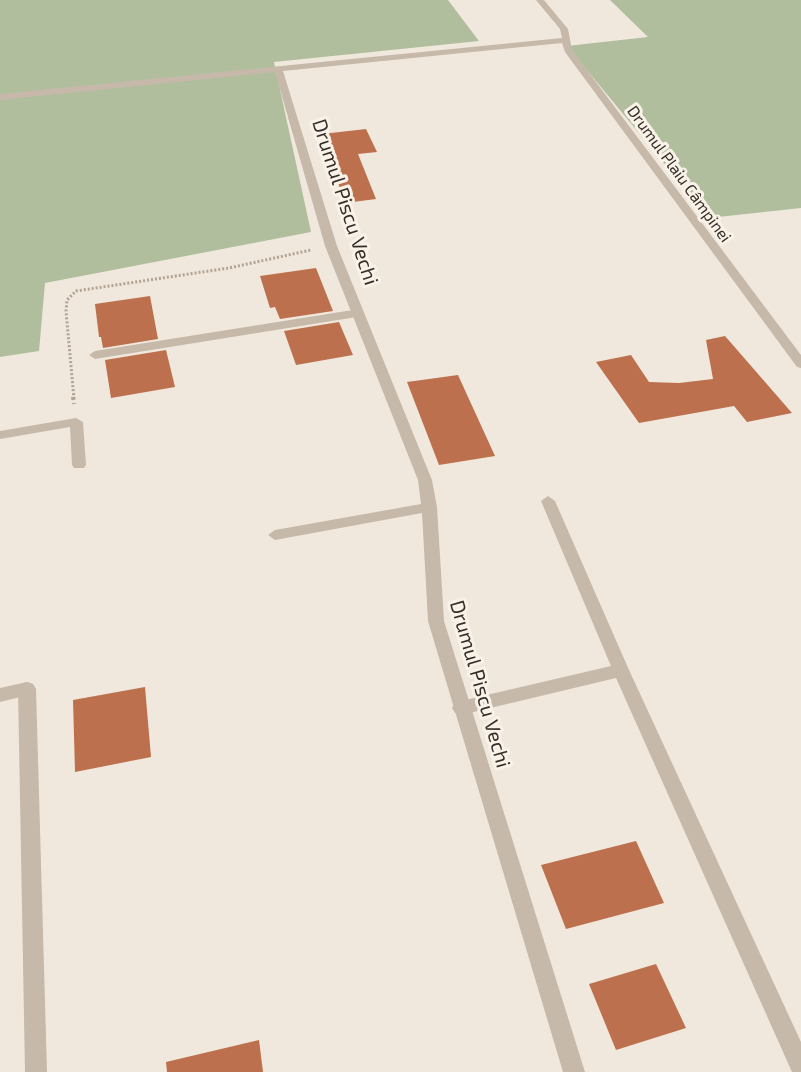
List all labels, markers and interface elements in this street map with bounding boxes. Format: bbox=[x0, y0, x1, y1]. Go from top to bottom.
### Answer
street label: Drumul Plaiu Câmpinei bbox=[623, 102, 735, 246]
street label: Drumul Piscu Vechi bbox=[307, 116, 383, 288]
street label: Drumul Piscu Vechi bbox=[445, 597, 515, 771]

